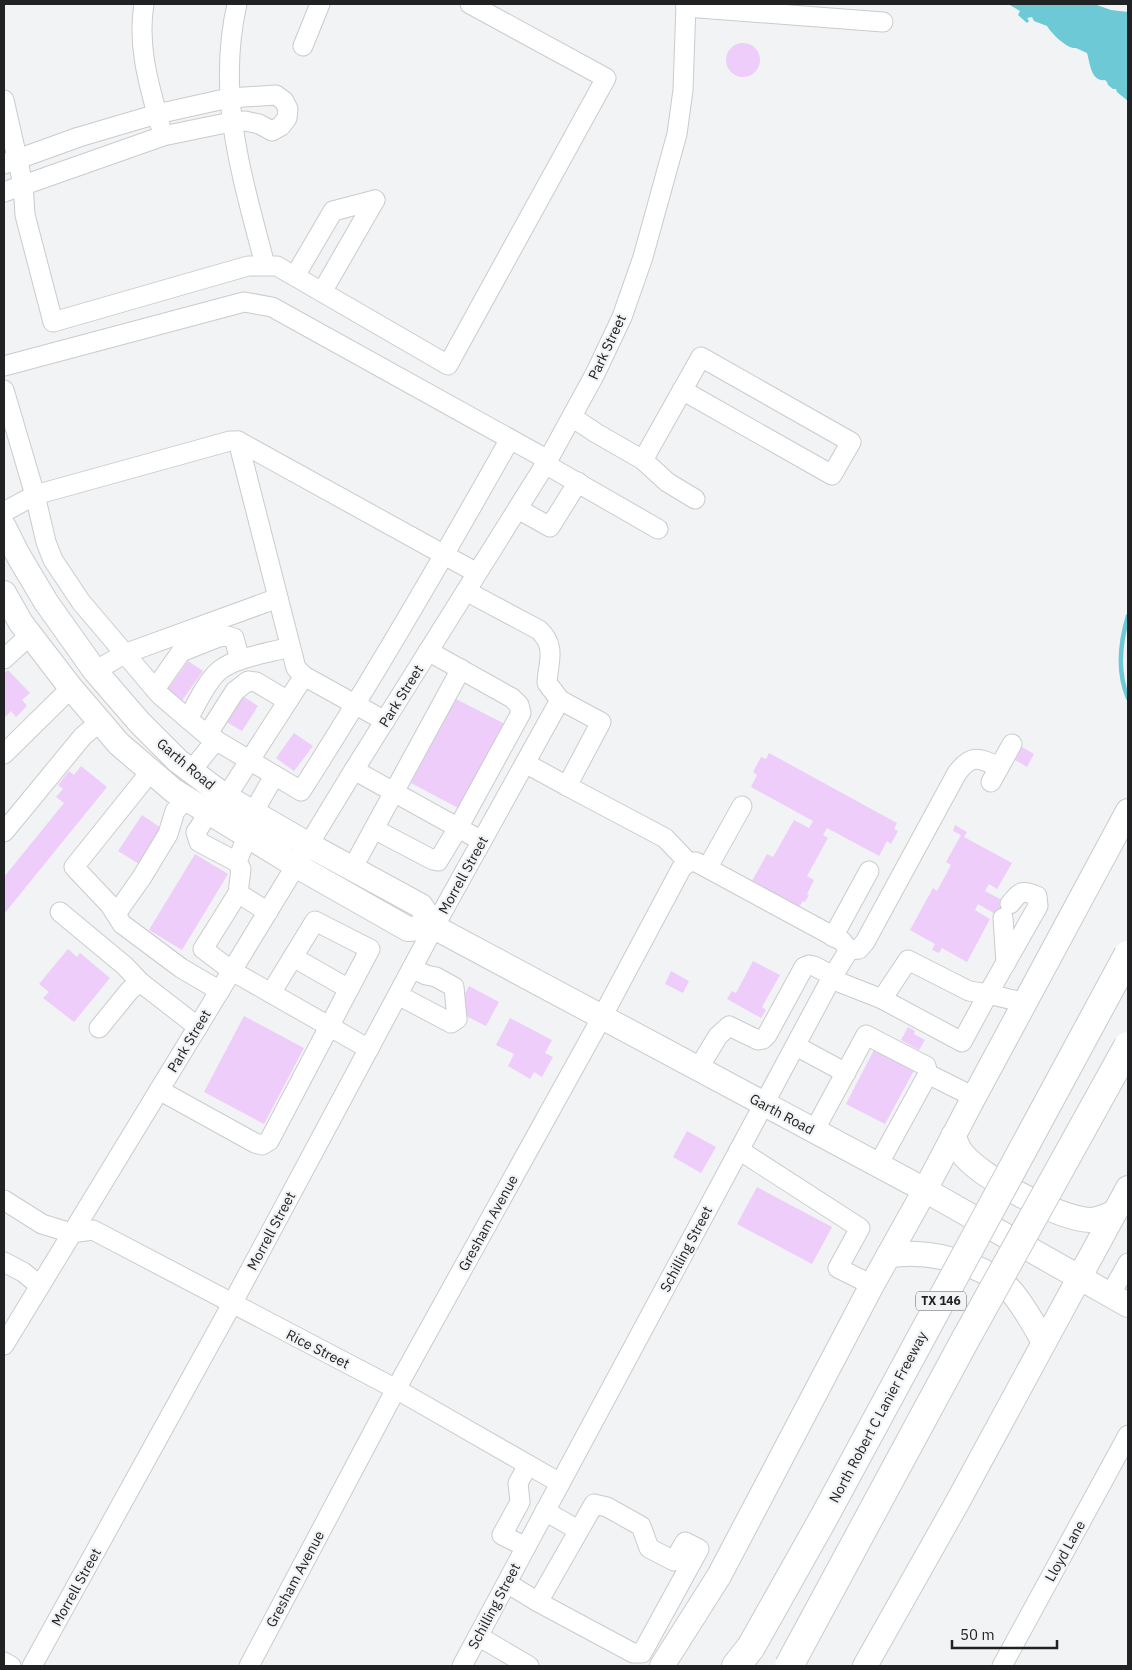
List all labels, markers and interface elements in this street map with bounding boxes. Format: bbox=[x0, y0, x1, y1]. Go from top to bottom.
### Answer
street label: Park Street bbox=[584, 311, 630, 383]
street label: Park Street bbox=[375, 661, 427, 730]
street label: Garth Road bbox=[153, 734, 219, 794]
street label: Morrell Street bbox=[434, 833, 492, 917]
street label: Park Street bbox=[163, 1006, 215, 1076]
street label: Garth Road bbox=[747, 1089, 817, 1139]
street label: Gresham Avenue bbox=[454, 1172, 522, 1274]
street label: Morrell Street bbox=[243, 1189, 299, 1273]
street label: Schilling Street bbox=[656, 1203, 716, 1295]
road number: TX 146 bbox=[916, 1292, 966, 1310]
street label: Rice Street bbox=[283, 1325, 353, 1373]
street label: North Robert C Lanier Freeway bbox=[825, 1328, 931, 1506]
street label: Lloyd Lane bbox=[1041, 1517, 1089, 1585]
street label: Gresham Avenue bbox=[262, 1527, 328, 1630]
street label: Morrell Street bbox=[47, 1545, 105, 1629]
street label: Schilling Street bbox=[464, 1560, 524, 1652]
scale bar bbox=[952, 1618, 1057, 1650]
text: 50 m bbox=[960, 1625, 995, 1644]

